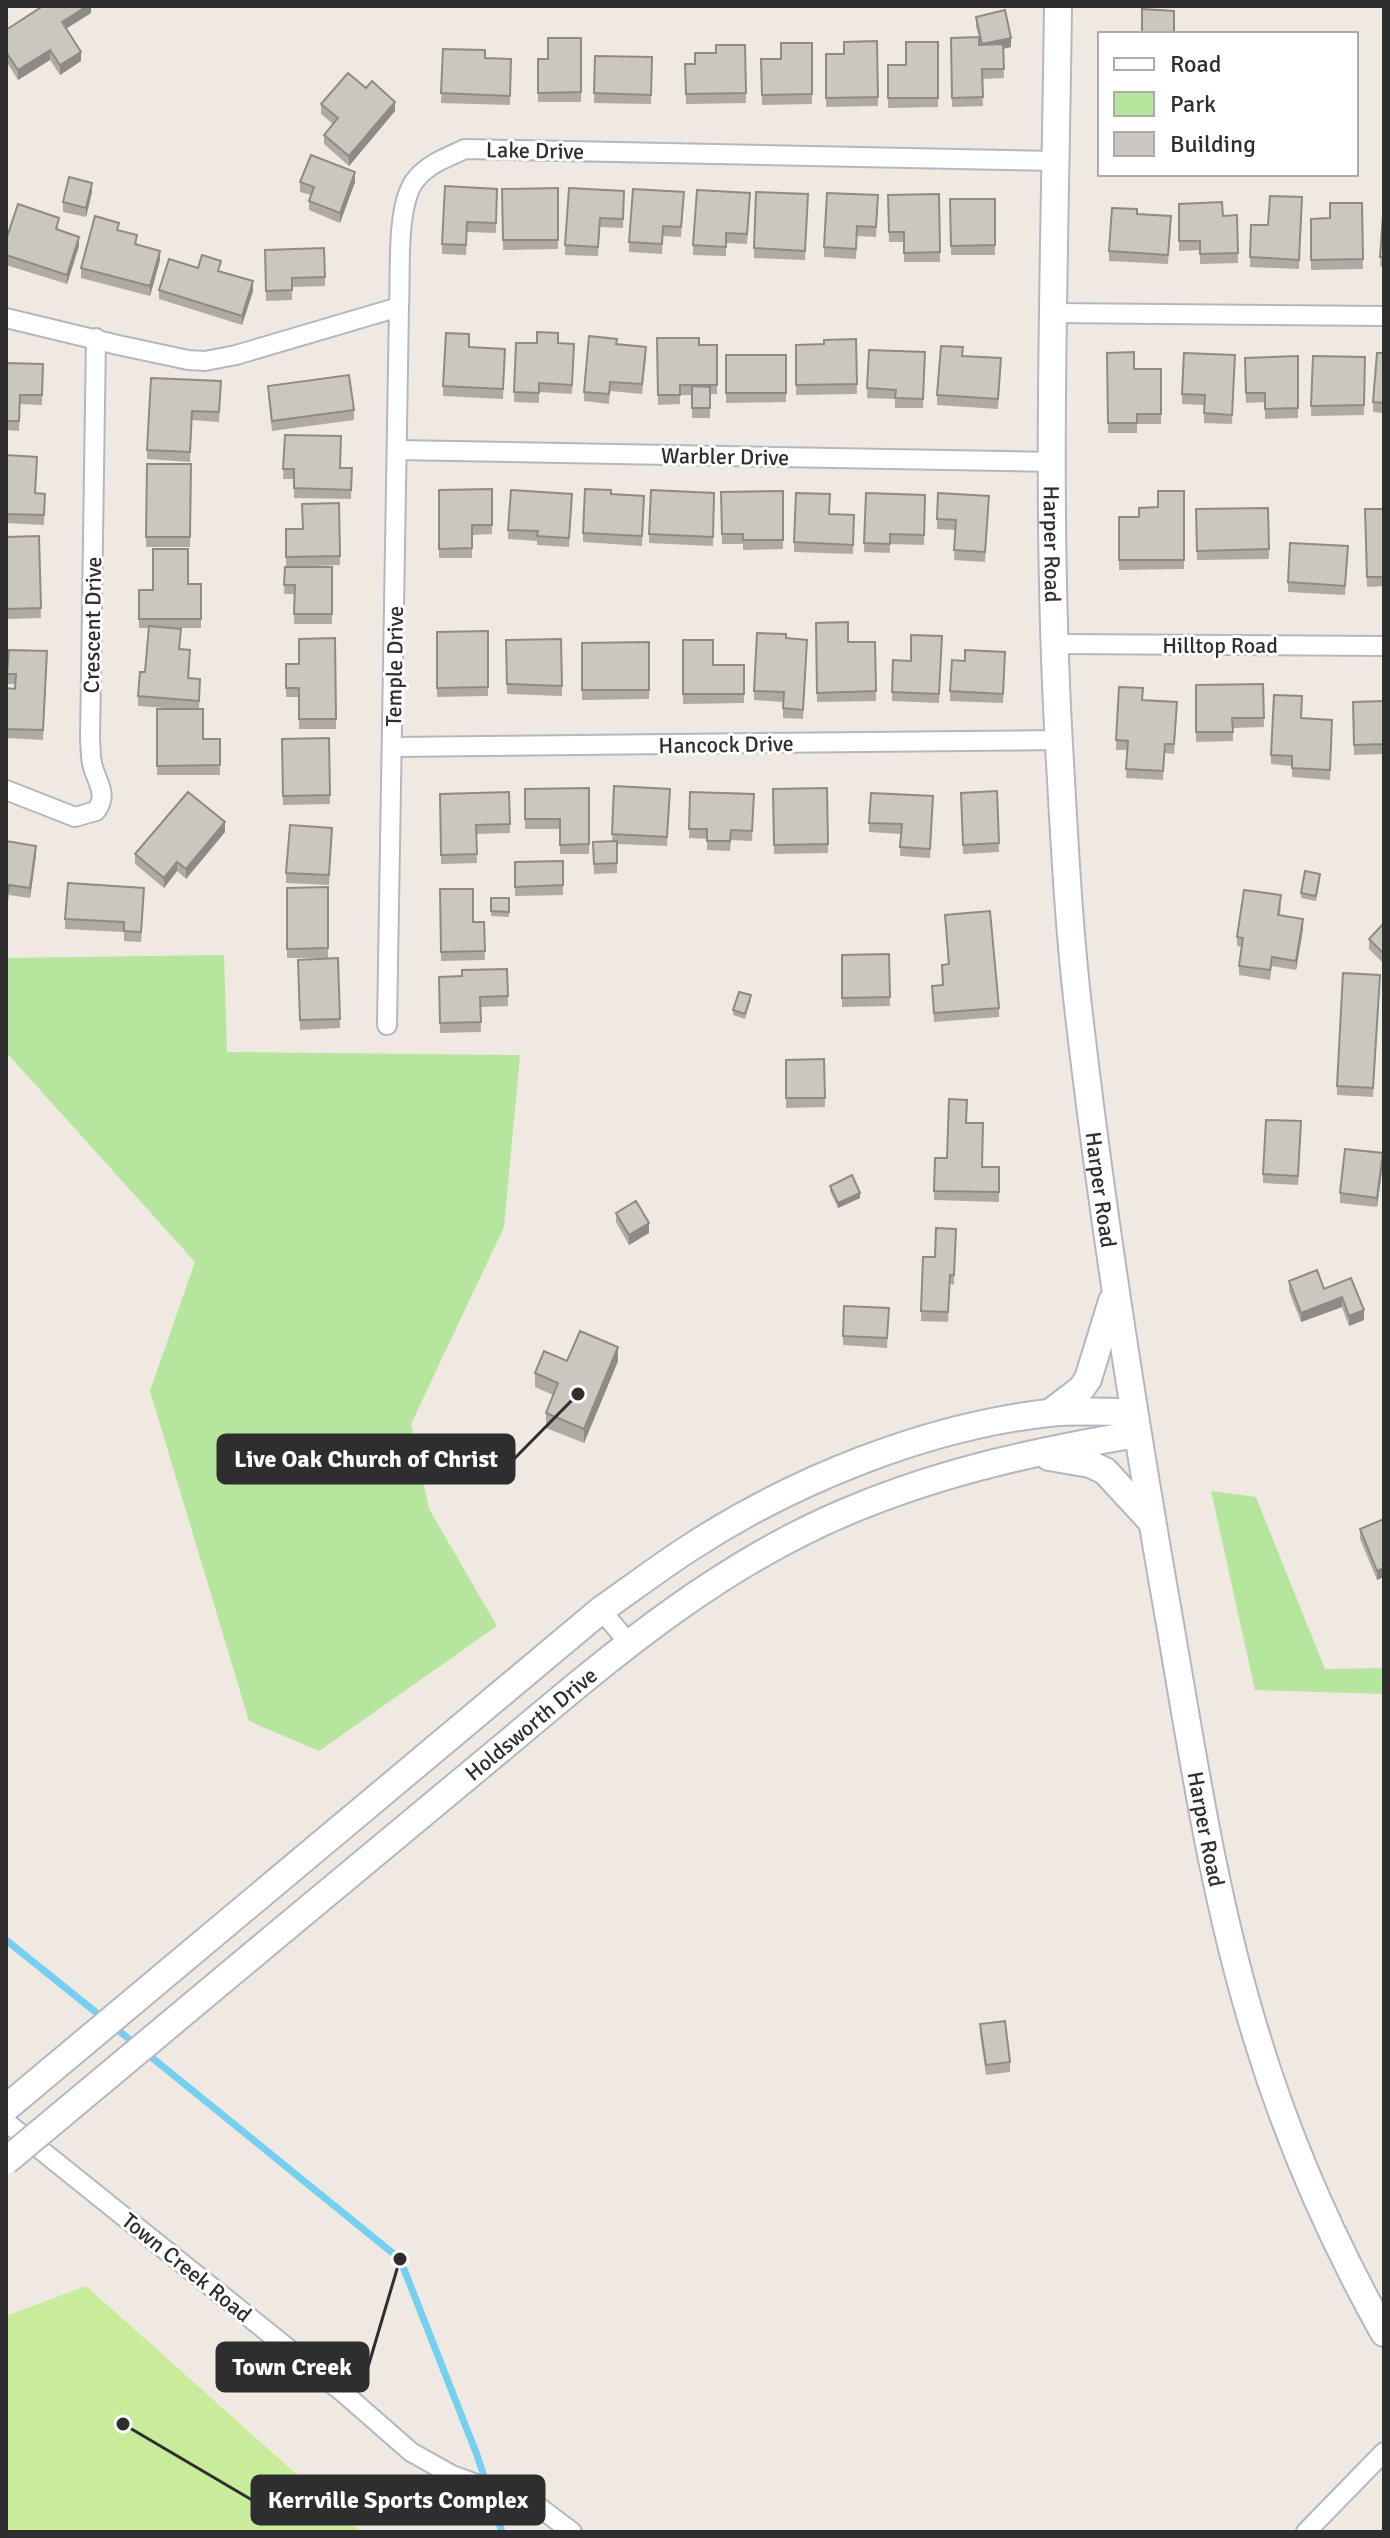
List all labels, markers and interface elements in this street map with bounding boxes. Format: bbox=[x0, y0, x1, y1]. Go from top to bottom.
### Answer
legend bbox=[1098, 32, 1358, 176]
text: Road bbox=[1170, 49, 1221, 79]
text: Park bbox=[1170, 89, 1216, 119]
text: Building bbox=[1170, 129, 1256, 159]
street label: Lake Drive bbox=[486, 136, 584, 165]
street label: Warbler Drive bbox=[661, 442, 789, 471]
street label: Harper Road bbox=[1038, 485, 1066, 603]
street label: Crescent Drive bbox=[78, 556, 107, 694]
street label: Temple Drive bbox=[380, 606, 409, 726]
street label: Hilltop Road bbox=[1162, 632, 1278, 659]
street label: Hancock Drive bbox=[658, 730, 794, 759]
street label: Harper Road bbox=[1079, 1130, 1122, 1250]
callout: Live Oak Church of Christ bbox=[218, 1435, 514, 1483]
text: Live Oak Church of Christ bbox=[234, 1444, 498, 1474]
street label: Holdsworth Drive bbox=[460, 1662, 602, 1787]
street label: Harper Road bbox=[1182, 1769, 1230, 1889]
street label: Town Creek Road bbox=[116, 2207, 257, 2328]
callout: Town Creek bbox=[217, 2343, 368, 2391]
text: Town Creek bbox=[232, 2352, 352, 2382]
callout: Kerrville Sports Complex bbox=[252, 2476, 544, 2524]
text: Kerrville Sports Complex bbox=[268, 2485, 529, 2515]

